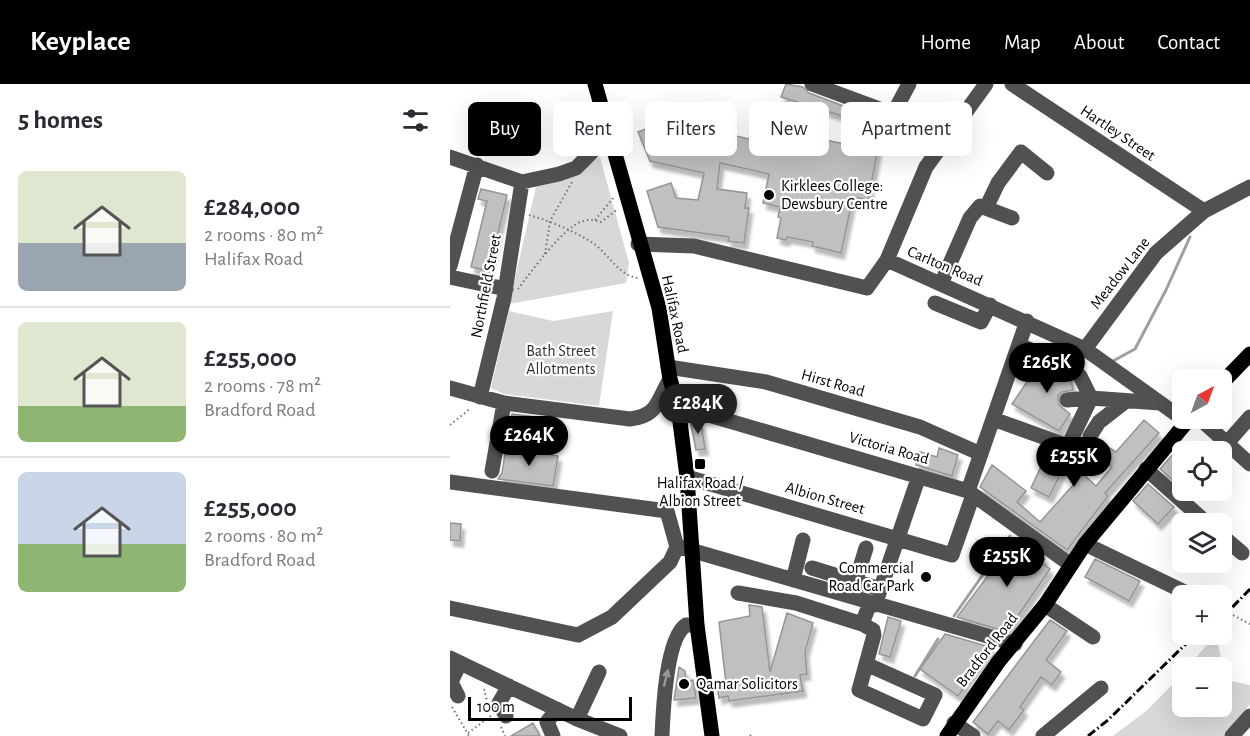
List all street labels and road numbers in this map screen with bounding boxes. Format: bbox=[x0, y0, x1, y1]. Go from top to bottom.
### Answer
street label: Hartley Street bbox=[1077, 102, 1158, 165]
street label: Northfield Street bbox=[468, 233, 504, 339]
street label: Meadow Lane bbox=[1087, 234, 1153, 312]
street label: Carlton Road bbox=[905, 243, 985, 289]
street label: Halifax Road bbox=[659, 274, 691, 354]
street label: Hirst Road bbox=[799, 366, 867, 400]
street label: Victoria Road bbox=[847, 429, 931, 467]
street label: Albion Street bbox=[784, 479, 866, 517]
street label: Bradford Road bbox=[953, 610, 1021, 690]

